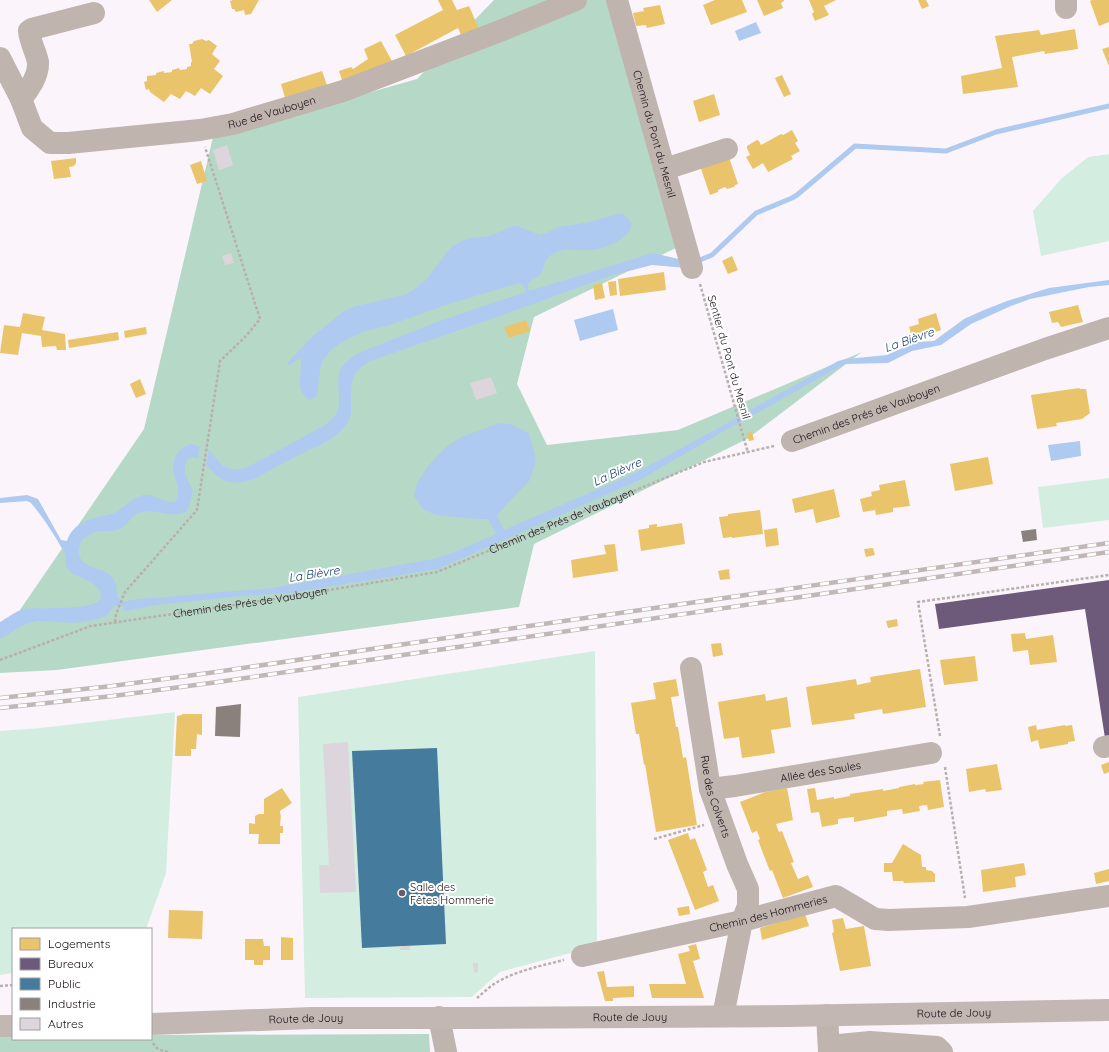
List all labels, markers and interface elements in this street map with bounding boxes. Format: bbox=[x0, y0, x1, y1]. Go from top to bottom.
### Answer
street label: Chemin du Pont du Mesnil bbox=[630, 69, 679, 199]
street label: Rue de Vauboyen bbox=[227, 93, 317, 132]
street label: Sentier du Pont du Mesnil bbox=[705, 293, 753, 421]
water label: La Bièvre bbox=[882, 324, 937, 355]
street label: Chemin des Prés de Vauboyen bbox=[791, 381, 942, 447]
water label: La Bièvre bbox=[590, 454, 644, 489]
street label: Chemin des Prés de Vauboyen bbox=[487, 485, 636, 557]
water label: La Bièvre bbox=[287, 562, 342, 585]
street label: Chemin des Prés de Vauboyen bbox=[172, 583, 328, 621]
street label: Rue des Colverts bbox=[698, 754, 734, 840]
street label: Allée des Saules bbox=[779, 758, 862, 785]
place label: Salle des Fêtes Hommerie bbox=[410, 880, 494, 907]
marker: Salle des Fêtes Hommerie bbox=[397, 888, 407, 898]
street label: Chemin des Hommeries bbox=[708, 892, 829, 935]
legend bbox=[12, 928, 152, 1040]
text: Logements bbox=[48, 936, 111, 951]
text: Bureaux bbox=[48, 956, 94, 971]
text: Public bbox=[48, 976, 81, 991]
text: Industrie bbox=[48, 996, 96, 1011]
street label: Route de Jouy bbox=[916, 1005, 991, 1021]
street label: Route de Jouy bbox=[593, 1010, 667, 1024]
street label: Route de Jouy bbox=[268, 1011, 343, 1027]
text: Autres bbox=[48, 1016, 84, 1031]

